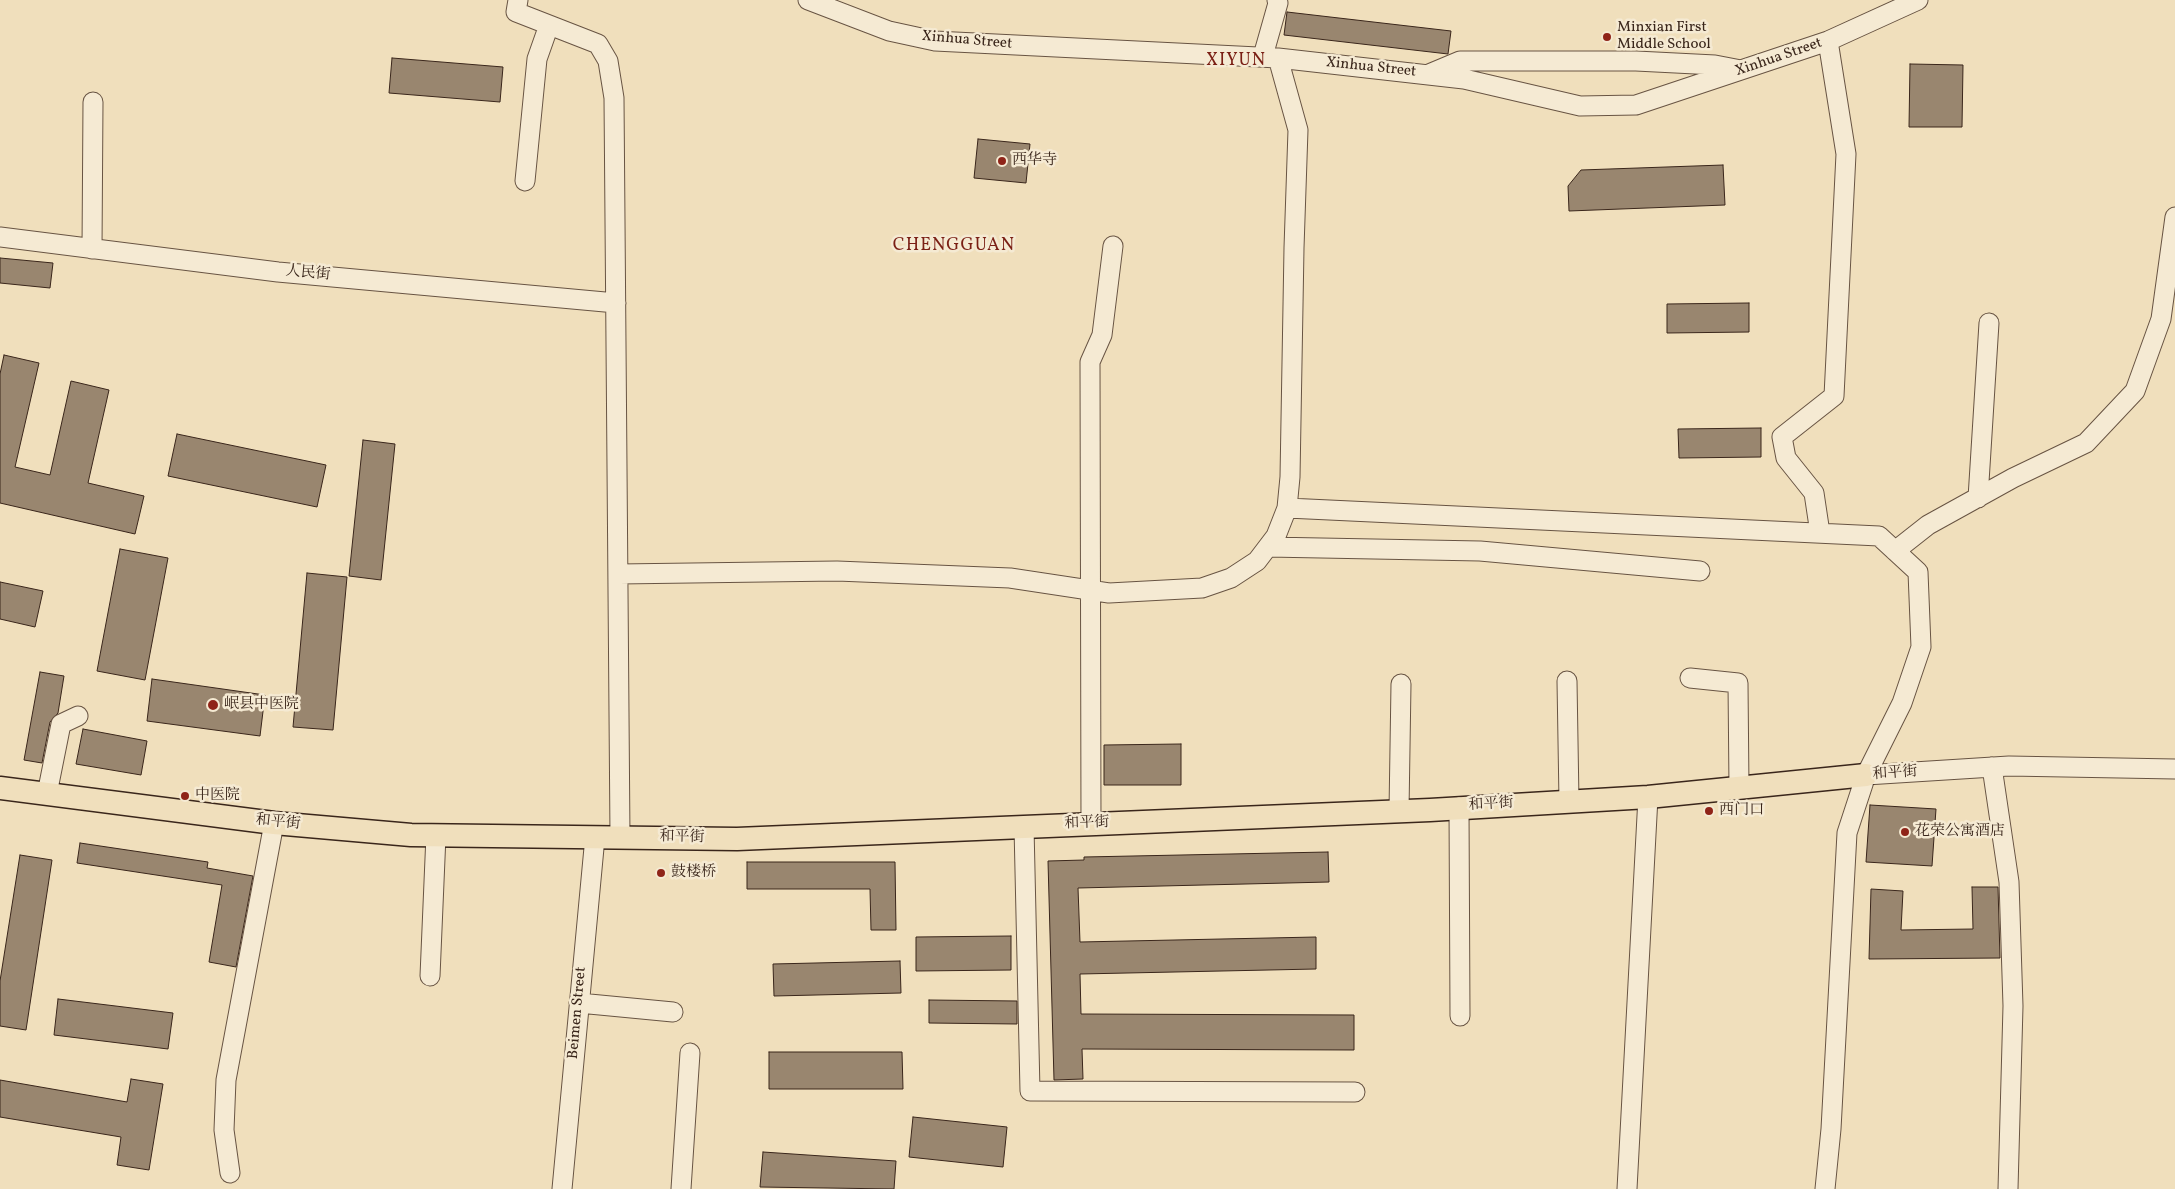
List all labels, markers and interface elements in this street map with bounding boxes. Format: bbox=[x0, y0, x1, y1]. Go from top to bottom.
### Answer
place label: Minxian First Middle School bbox=[1617, 19, 1711, 54]
street label: Xinhua Street bbox=[921, 28, 1013, 54]
marker: Minxian First Middle School bbox=[1601, 31, 1613, 43]
street label: Xinhua Street bbox=[1733, 35, 1825, 81]
district label: XIYUN bbox=[1205, 51, 1267, 73]
street label: Xinhua Street bbox=[1325, 54, 1417, 82]
place label: 西华寺 bbox=[1012, 152, 1057, 170]
marker: 西华寺 bbox=[996, 155, 1008, 167]
district label: CHENGGUAN bbox=[892, 236, 1016, 258]
street label: 人民街 bbox=[285, 263, 331, 285]
place label: 岷县中医院 bbox=[224, 696, 299, 714]
marker: 岷县中医院 bbox=[206, 698, 220, 712]
street label: 和平街 bbox=[1872, 763, 1918, 785]
place label: 中医院 bbox=[195, 787, 240, 805]
marker: 中医院 bbox=[179, 790, 191, 802]
street label: 和平街 bbox=[1468, 795, 1514, 815]
place label: 西门口 bbox=[1719, 802, 1764, 820]
marker: 西门口 bbox=[1703, 805, 1715, 817]
street label: 和平街 bbox=[255, 812, 301, 834]
street label: 和平街 bbox=[1064, 814, 1110, 834]
place label: 花荣公寓酒店 bbox=[1915, 823, 2005, 841]
marker: 花荣公寓酒店 bbox=[1899, 826, 1911, 838]
street label: 和平街 bbox=[659, 829, 705, 847]
place label: 鼓楼桥 bbox=[671, 864, 716, 882]
marker: 鼓楼桥 bbox=[655, 867, 667, 879]
street label: Beimen Street bbox=[565, 966, 591, 1060]

